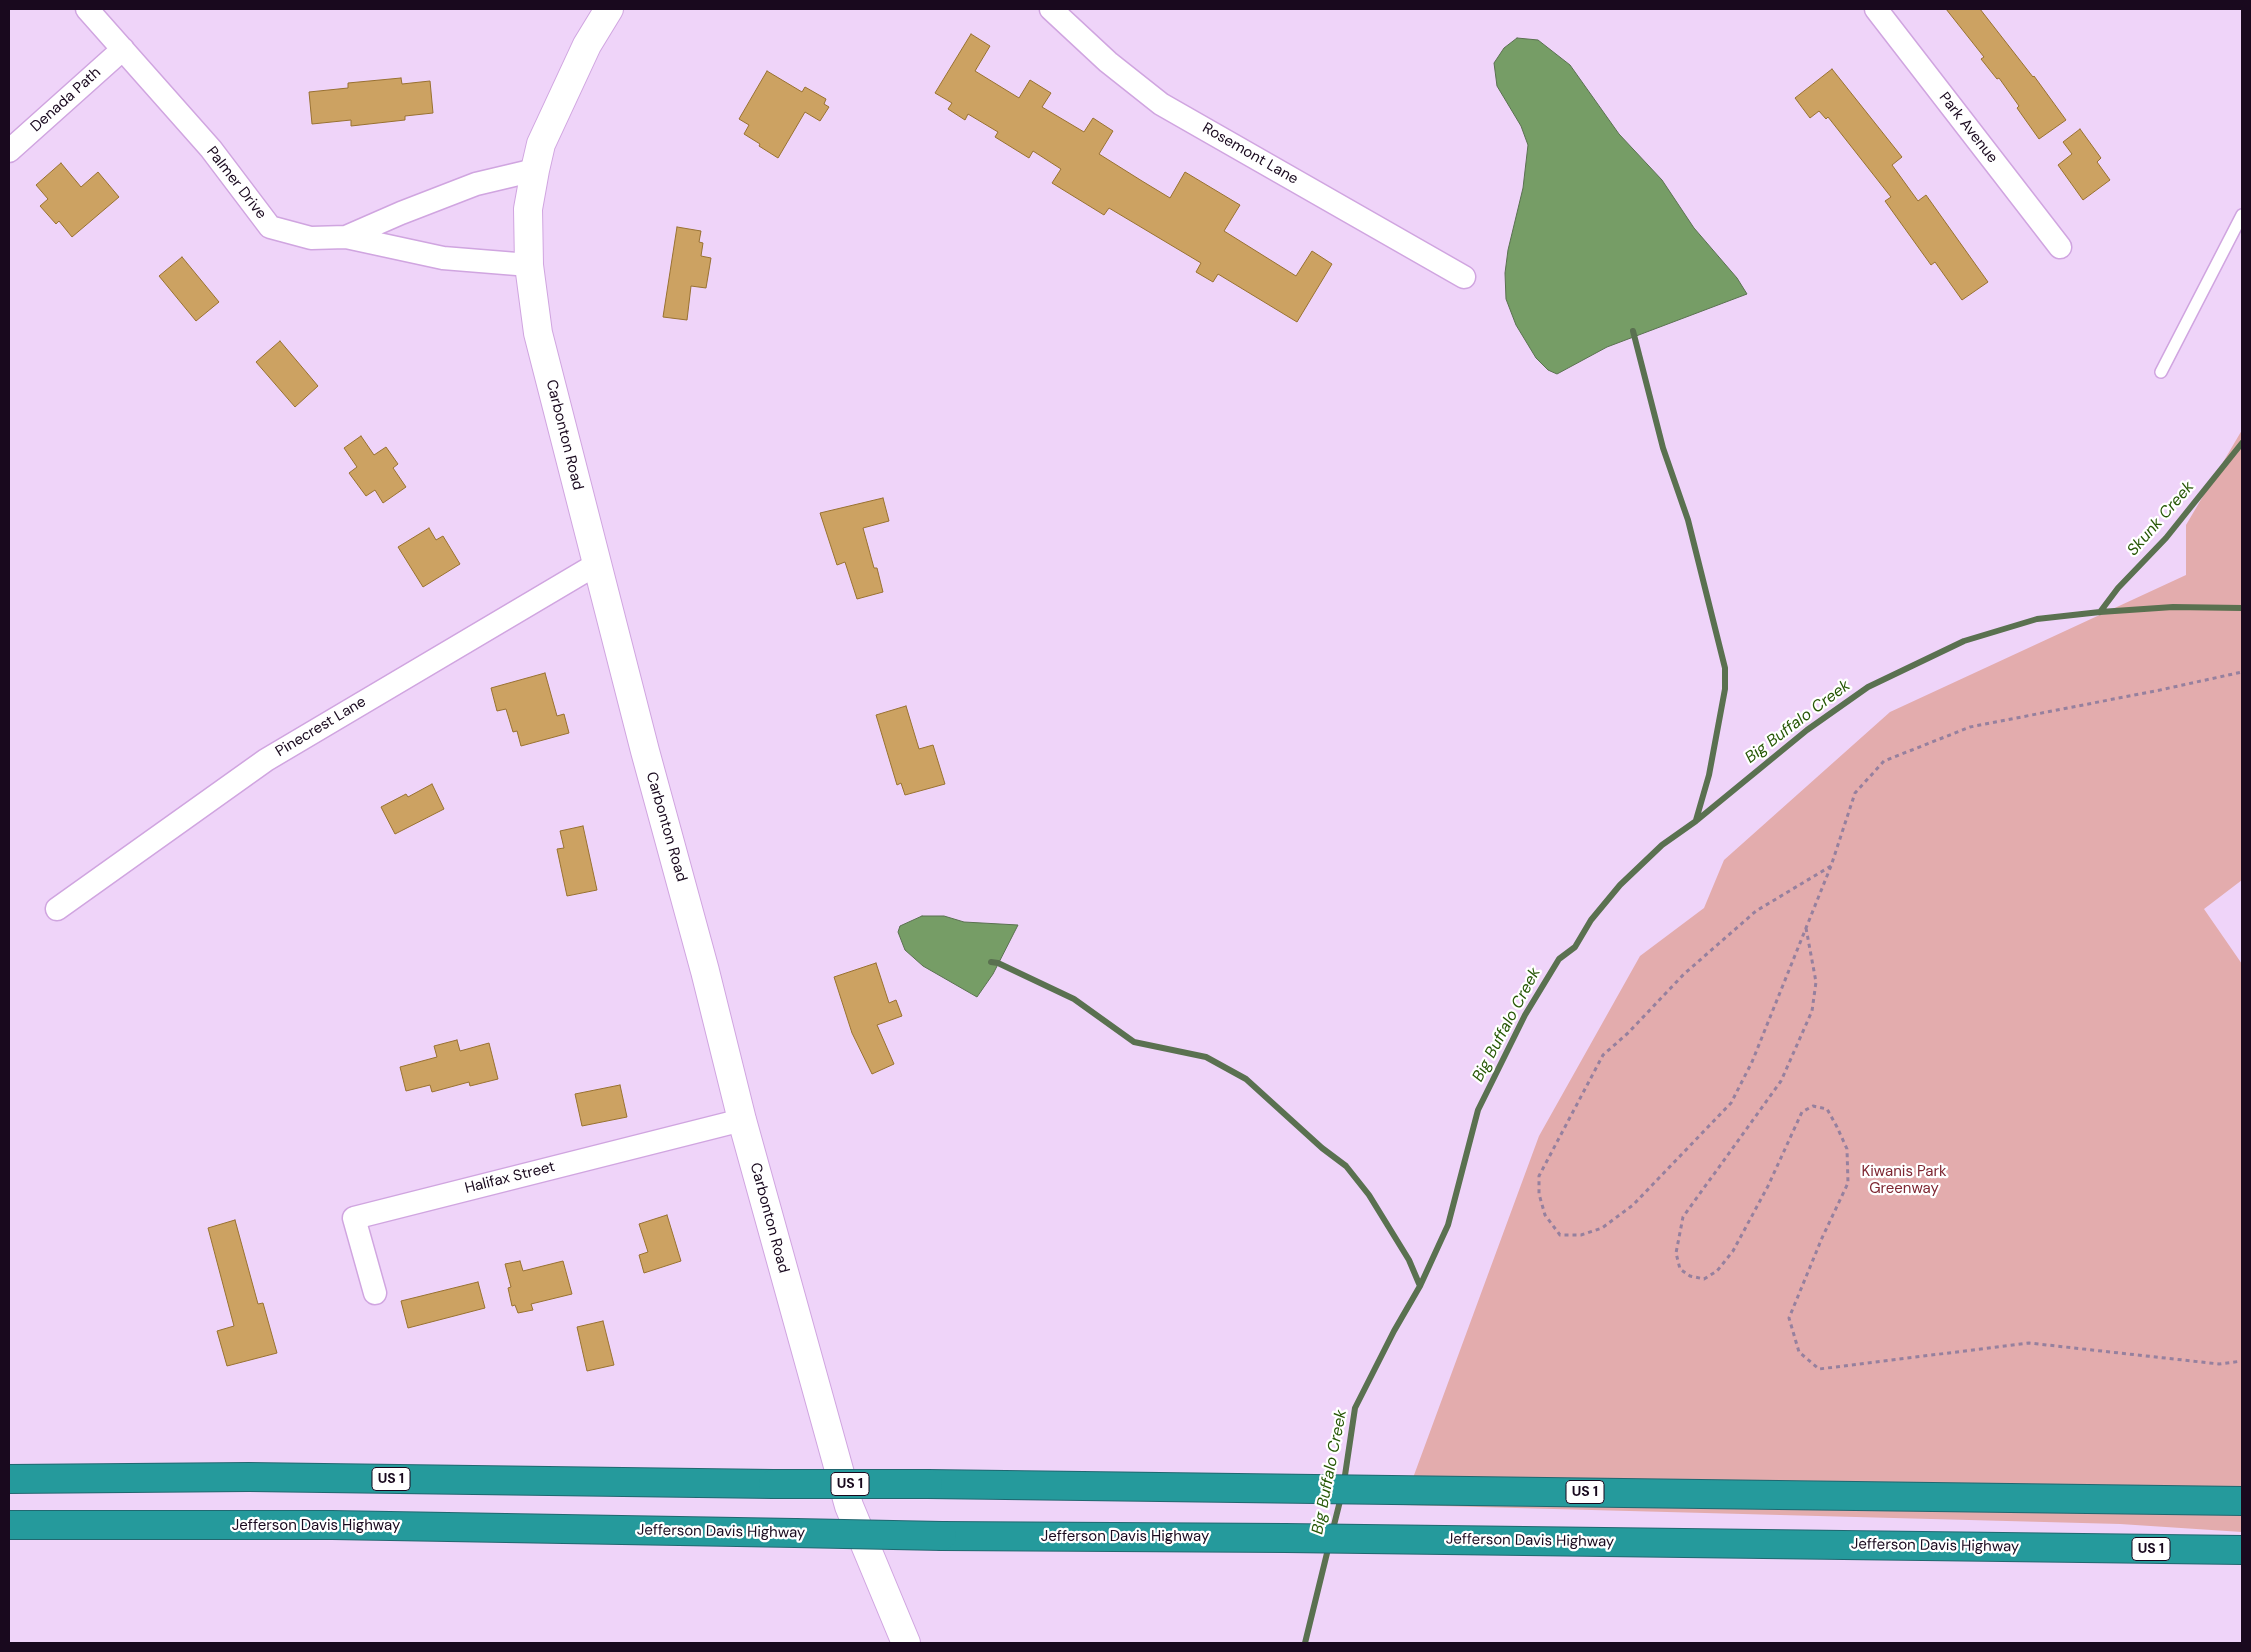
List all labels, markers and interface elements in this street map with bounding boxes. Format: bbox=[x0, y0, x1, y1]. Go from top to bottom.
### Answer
street label: Denada Path bbox=[27, 64, 105, 136]
street label: Park Avenue bbox=[1935, 89, 2001, 167]
street label: Rosemont Lane bbox=[1199, 119, 1301, 189]
street label: Palmer Drive bbox=[202, 143, 270, 223]
street label: Carbonton Road bbox=[542, 378, 586, 492]
water label: Skunk Creek bbox=[2123, 478, 2199, 560]
water label: Big Buffalo Creek bbox=[1742, 676, 1854, 768]
street label: Pinecrest Lane bbox=[273, 693, 369, 761]
street label: Carbonton Road bbox=[642, 770, 690, 884]
water label: Big Buffalo Creek bbox=[1469, 965, 1545, 1085]
street label: Halifax Street bbox=[463, 1158, 557, 1198]
street label: Carbonton Road bbox=[746, 1161, 792, 1275]
park label: Kiwanis Park Greenway bbox=[1861, 1163, 1947, 1198]
water label: Big Buffalo Creek bbox=[1309, 1408, 1351, 1536]
road number: US 1 bbox=[372, 1468, 410, 1490]
road number: US 1 bbox=[831, 1472, 869, 1496]
road number: US 1 bbox=[1566, 1480, 1604, 1504]
street label: Jefferson Davis Highway bbox=[232, 1517, 400, 1535]
street label: Jefferson Davis Highway bbox=[637, 1522, 805, 1542]
street label: Jefferson Davis Highway bbox=[1041, 1528, 1209, 1546]
street label: Jefferson Davis Highway bbox=[1446, 1531, 1614, 1551]
street label: Jefferson Davis Highway bbox=[1851, 1536, 2019, 1556]
road number: US 1 bbox=[2132, 1538, 2170, 1560]

